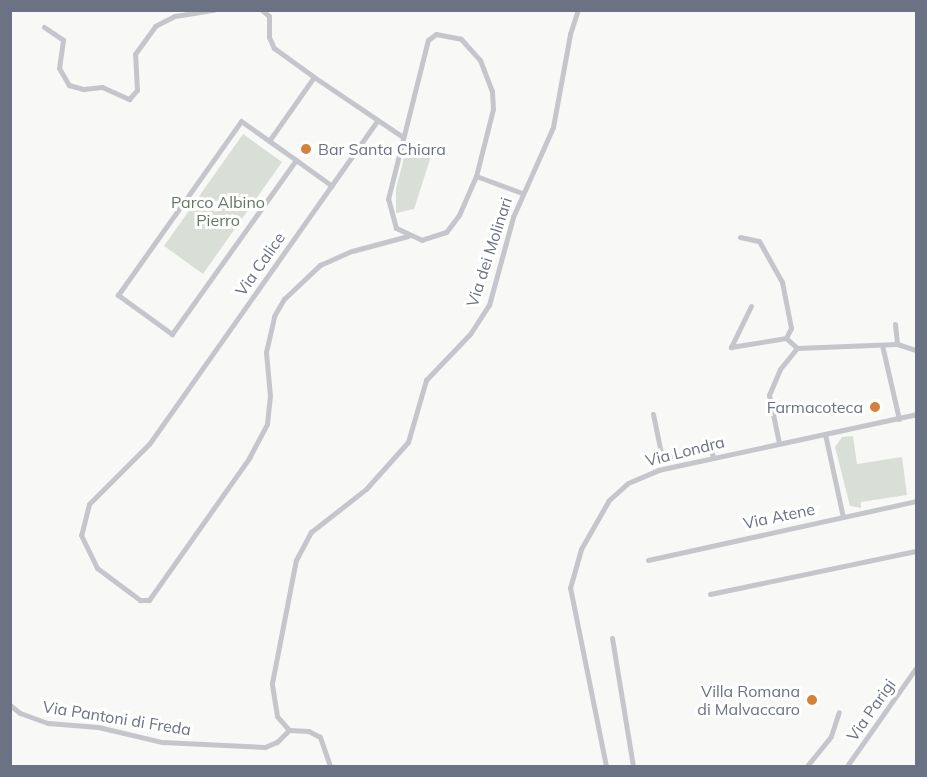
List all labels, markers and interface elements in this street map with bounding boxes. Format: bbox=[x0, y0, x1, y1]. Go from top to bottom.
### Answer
place label: Bar Santa Chiara bbox=[318, 139, 446, 159]
marker: Bar Santa Chiara bbox=[299, 142, 313, 156]
park label: Parco Albino Pierro bbox=[171, 192, 265, 230]
street label: Via dei Molinari bbox=[462, 195, 516, 309]
street label: Via Calice bbox=[231, 229, 289, 299]
place label: Farmacoteca bbox=[767, 397, 863, 417]
marker: Farmacoteca bbox=[868, 400, 882, 414]
street label: Via Londra bbox=[643, 432, 727, 470]
street label: Via Atene bbox=[741, 499, 817, 533]
street label: Via Parigi bbox=[843, 675, 899, 745]
place label: Villa Romana di Malvaccaro bbox=[697, 681, 800, 719]
marker: Villa Romana di Malvaccaro bbox=[805, 693, 819, 707]
street label: Via Pantoni di Freda bbox=[42, 697, 192, 739]

